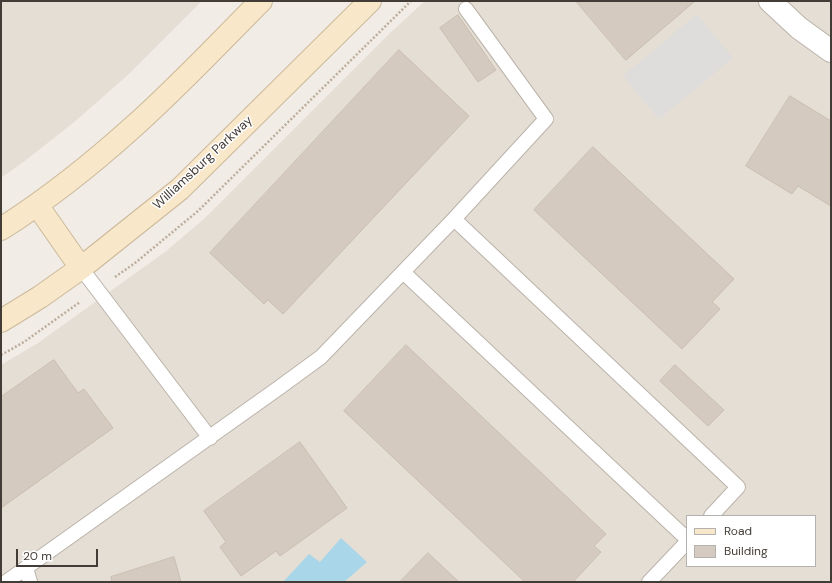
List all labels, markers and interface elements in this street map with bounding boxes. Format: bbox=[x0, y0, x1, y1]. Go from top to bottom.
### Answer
street label: Williamsburg Parkway bbox=[150, 113, 256, 213]
legend bbox=[686, 515, 816, 567]
text: Road bbox=[724, 523, 752, 539]
scale bar bbox=[18, 541, 100, 567]
text: Building bbox=[724, 543, 768, 559]
text: 20 m bbox=[23, 548, 52, 564]

